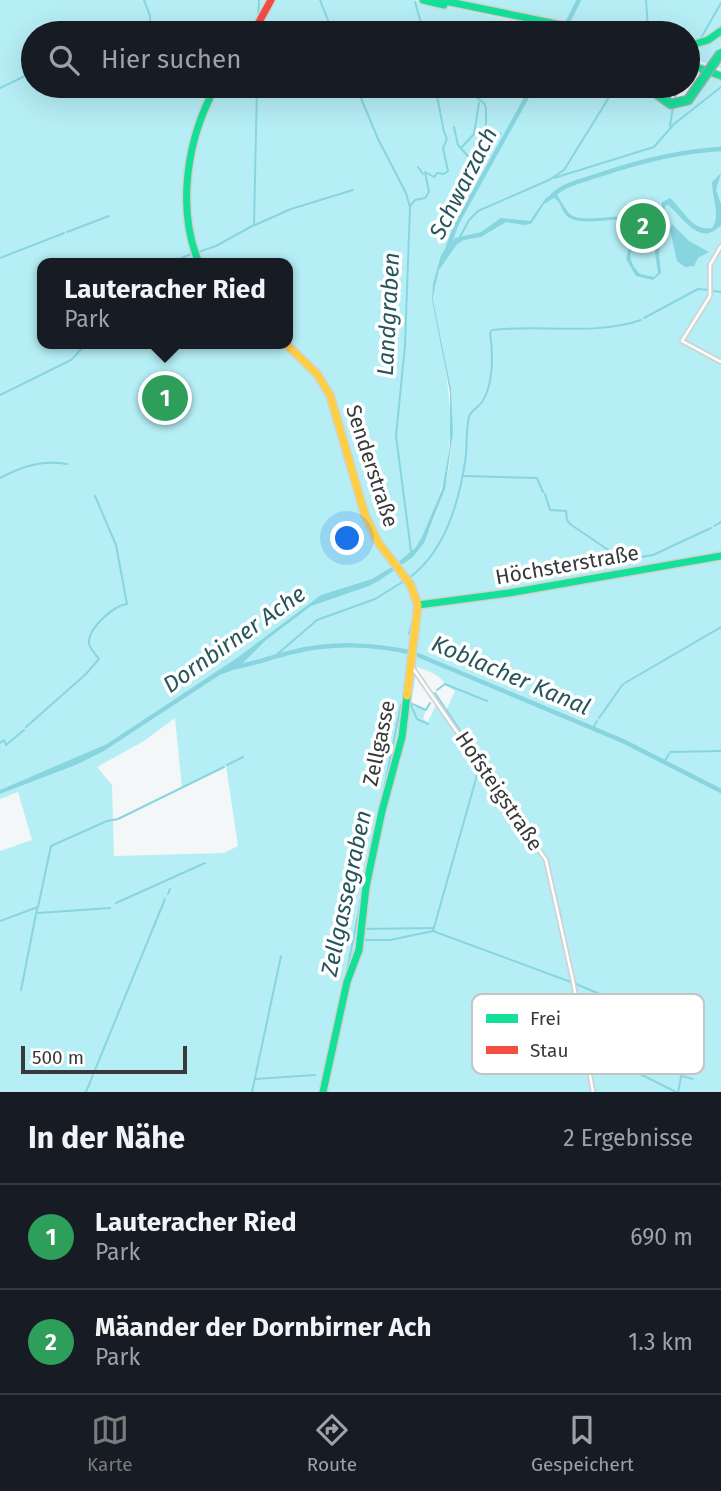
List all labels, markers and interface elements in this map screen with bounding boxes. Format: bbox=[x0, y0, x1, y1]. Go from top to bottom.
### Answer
search box bbox=[21, 21, 700, 98]
icon: search bbox=[45, 41, 83, 79]
text: Hier suchen bbox=[101, 44, 241, 75]
water label: Schwarzach bbox=[422, 122, 503, 244]
pin: 2 bbox=[620, 200, 666, 252]
water label: Landgraben bbox=[371, 251, 405, 377]
popup bbox=[37, 258, 293, 349]
text: Lauteracher Ried bbox=[64, 274, 266, 305]
text: Park bbox=[64, 305, 109, 333]
pin: 1 bbox=[142, 372, 188, 424]
street label: Senderstraße bbox=[340, 402, 404, 530]
your location bbox=[330, 521, 364, 555]
street label: Höchsterstraße bbox=[493, 540, 641, 590]
water label: Dornbirner Ache bbox=[157, 579, 311, 699]
water label: Koblacher Kanal bbox=[428, 629, 594, 721]
street label: Zellgasse bbox=[357, 698, 401, 788]
street label: Hofsteigstraße bbox=[449, 726, 549, 856]
water label: Zellgassegraben bbox=[315, 808, 377, 979]
legend bbox=[472, 994, 704, 1074]
text: Frei bbox=[530, 1007, 561, 1030]
text: Stau bbox=[530, 1039, 568, 1062]
scale bar bbox=[21, 1043, 187, 1075]
text: 500 m bbox=[32, 1046, 84, 1069]
text: In der Nähe bbox=[28, 1120, 185, 1156]
text: 2 Ergebnisse bbox=[563, 1124, 693, 1152]
text: Lauteracher Ried bbox=[95, 1207, 297, 1238]
text: 1 bbox=[46, 1223, 56, 1251]
text: 690 m bbox=[630, 1223, 693, 1251]
text: Park bbox=[95, 1238, 140, 1266]
text: Mäander der Dornbirner Ach bbox=[95, 1312, 431, 1343]
text: 2 bbox=[45, 1328, 57, 1356]
text: 1.3 km bbox=[628, 1328, 693, 1356]
text: Park bbox=[95, 1343, 140, 1371]
tab: Karte bbox=[87, 1411, 133, 1476]
tab: Route bbox=[307, 1411, 357, 1476]
tab: Gespeichert bbox=[531, 1411, 634, 1476]

